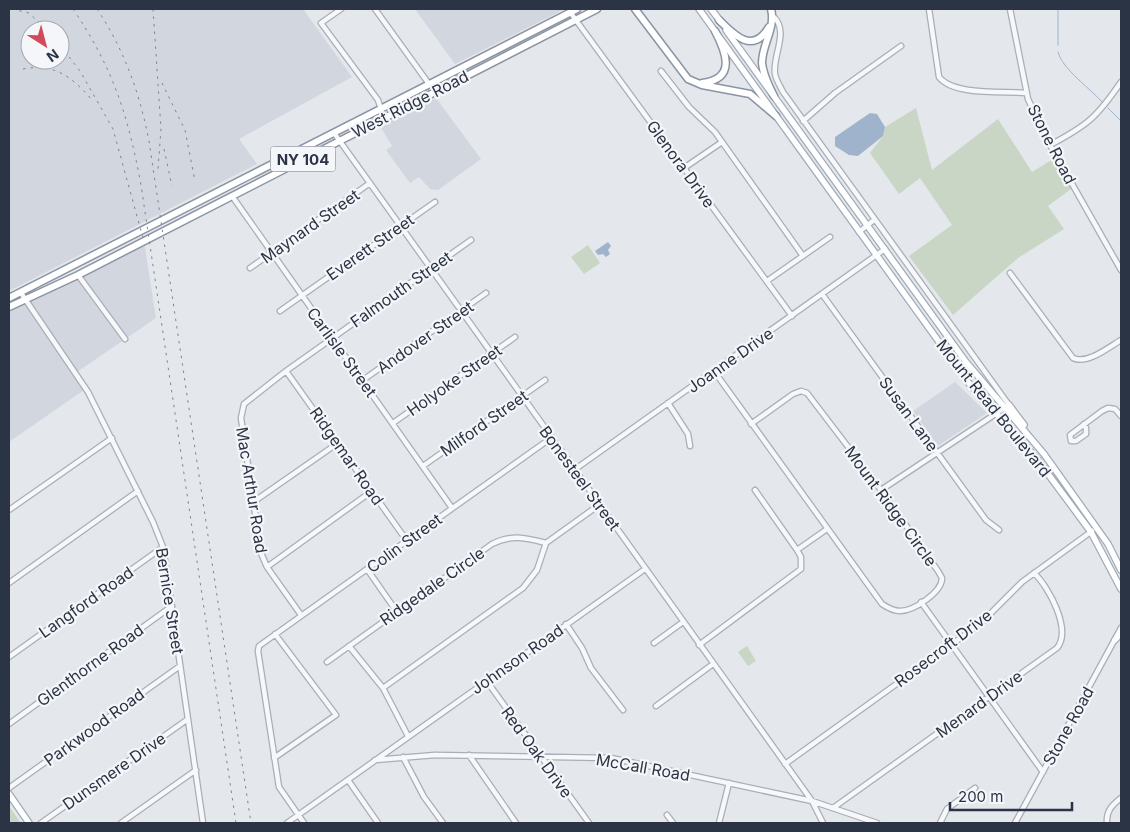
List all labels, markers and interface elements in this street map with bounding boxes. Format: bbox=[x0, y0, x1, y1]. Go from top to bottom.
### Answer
north arrow bbox=[20, 20, 70, 70]
text: N bbox=[44, 46, 62, 66]
street label: West Ridge Road bbox=[348, 66, 472, 142]
street label: Stone Road bbox=[1023, 101, 1081, 187]
street label: Glenora Drive bbox=[643, 116, 719, 212]
road number: NY 104 bbox=[270, 146, 336, 172]
street label: Maynard Street bbox=[257, 185, 363, 267]
street label: Everett Street bbox=[322, 209, 418, 285]
street label: Falmouth Street bbox=[346, 247, 456, 331]
street label: Andover Street bbox=[373, 296, 477, 378]
street label: Carlisle Street bbox=[303, 303, 381, 401]
street label: Joanne Drive bbox=[683, 323, 777, 397]
street label: Mount Read Boulevard bbox=[932, 335, 1056, 481]
street label: Holyoke Street bbox=[403, 340, 505, 420]
street label: Susan Lane bbox=[875, 373, 943, 455]
street label: Milford Street bbox=[436, 385, 532, 461]
street label: Ridgemar Road bbox=[306, 403, 388, 509]
street label: Bonesteel Street bbox=[535, 422, 625, 534]
street label: Mac Arthur Road bbox=[232, 425, 272, 555]
street label: Mount Ridge Circle bbox=[841, 442, 941, 570]
street label: Colin Street bbox=[362, 509, 446, 577]
street label: Ridgedale Circle bbox=[376, 542, 488, 630]
street label: Bernice Street bbox=[152, 546, 188, 656]
street label: Langford Road bbox=[35, 562, 137, 642]
street label: Rosecroft Drive bbox=[890, 605, 996, 691]
street label: Glenthorne Road bbox=[33, 620, 147, 710]
street label: Johnson Road bbox=[467, 620, 567, 698]
street label: Menard Drive bbox=[932, 666, 1026, 742]
street label: Stone Road bbox=[1038, 683, 1098, 769]
street label: Parkwood Road bbox=[40, 684, 148, 770]
street label: Red Oak Drive bbox=[497, 702, 577, 802]
street label: Dunsmere Drive bbox=[58, 728, 170, 814]
street label: McCall Road bbox=[594, 749, 692, 785]
scale bar bbox=[950, 780, 1072, 812]
text: 200 m bbox=[958, 787, 1003, 806]

